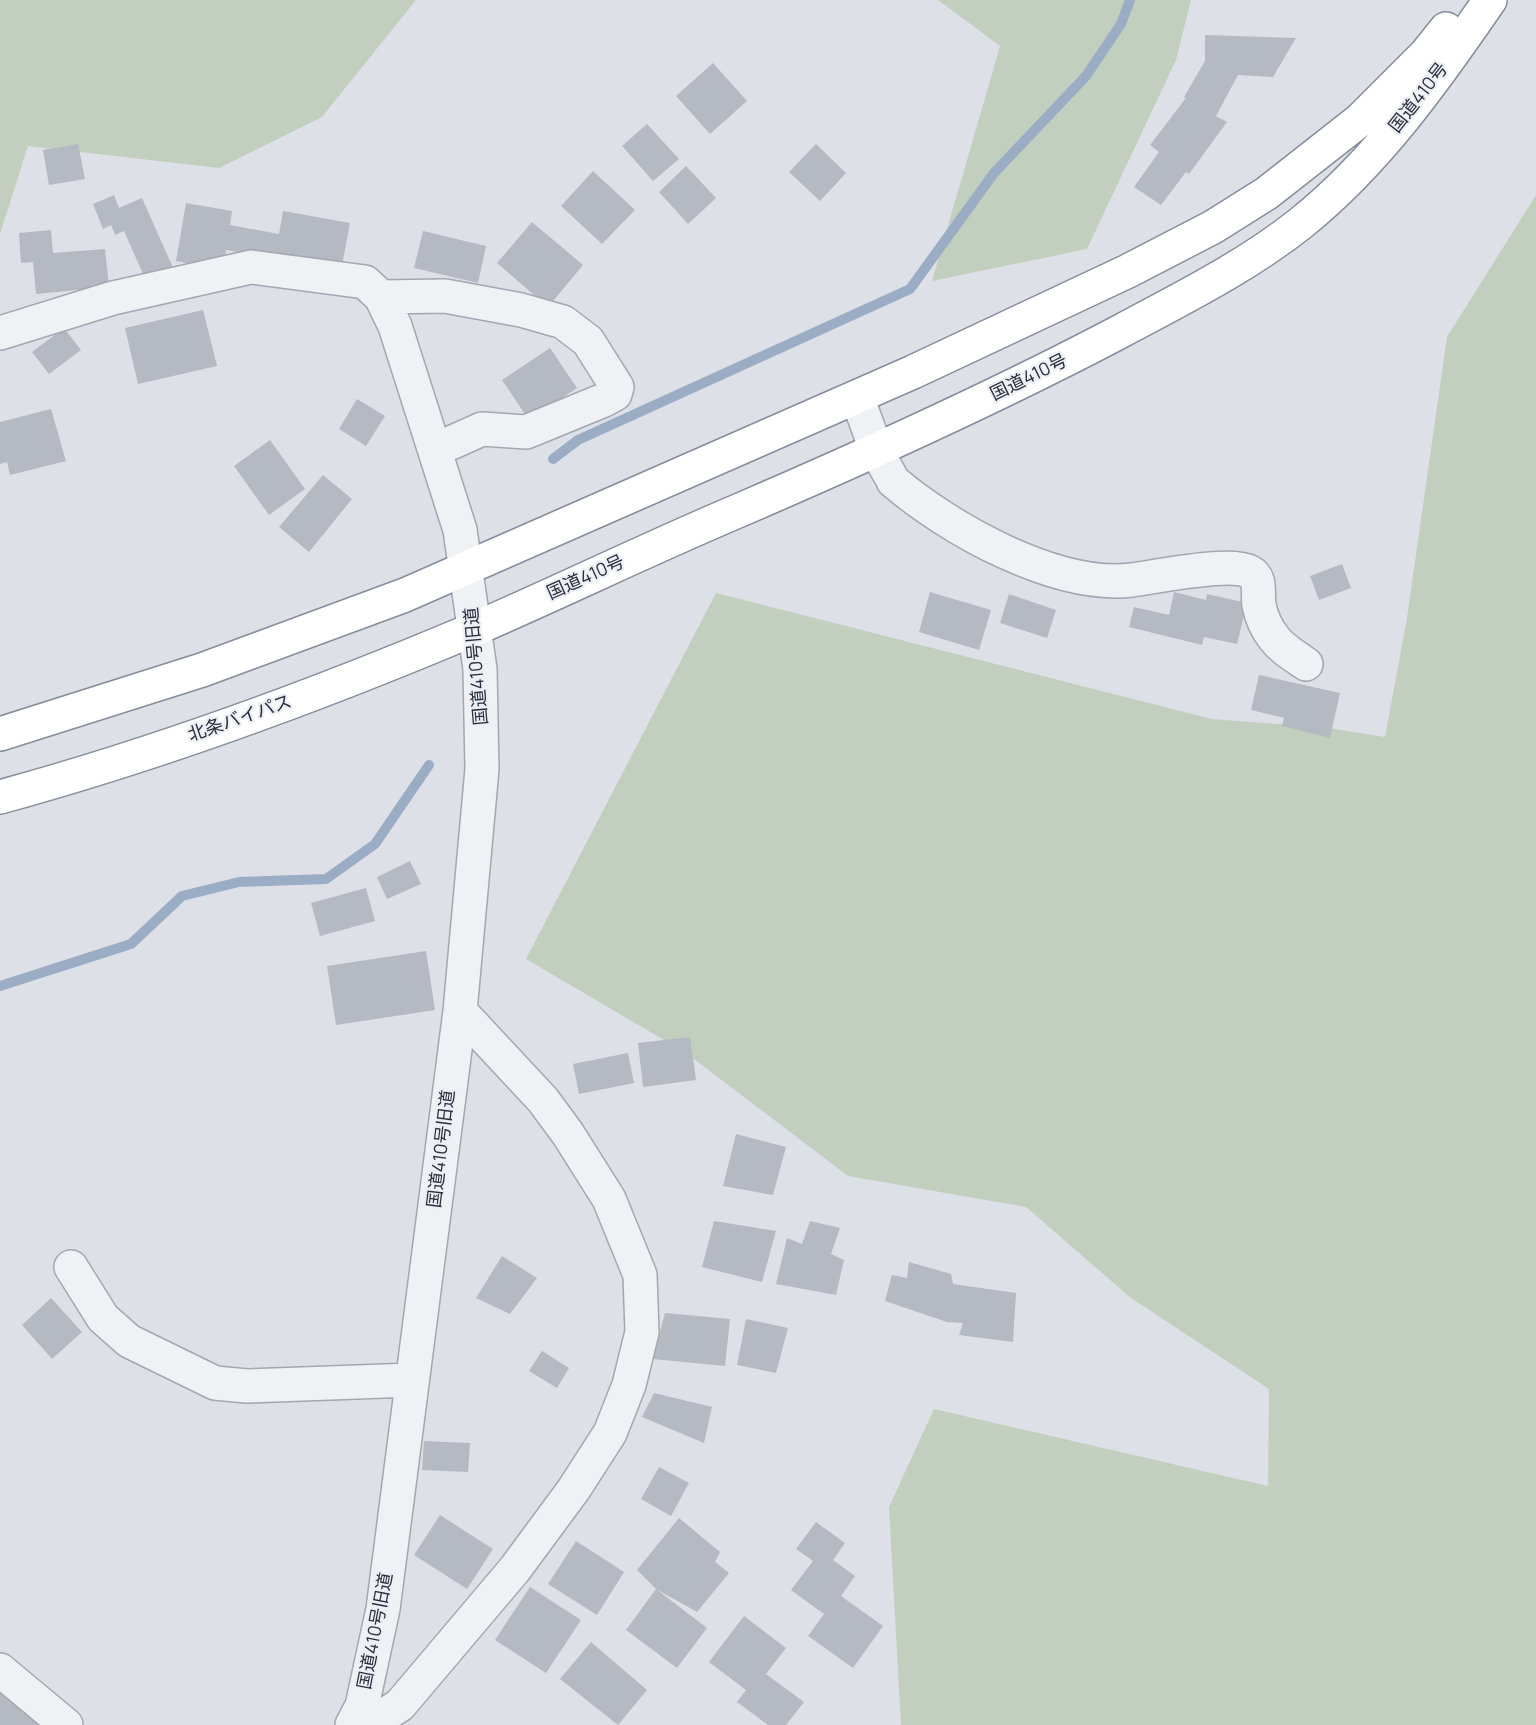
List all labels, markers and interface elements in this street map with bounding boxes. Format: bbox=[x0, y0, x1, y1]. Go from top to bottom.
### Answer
street label: 国道410号 bbox=[1385, 59, 1453, 137]
street label: 国道410号 bbox=[987, 350, 1071, 406]
street label: 国道410号 bbox=[544, 551, 628, 605]
street label: 国道410号旧道 bbox=[461, 606, 493, 726]
street label: 北条バイパス bbox=[185, 691, 295, 747]
street label: 国道410号旧道 bbox=[424, 1089, 460, 1209]
street label: 国道410号旧道 bbox=[354, 1571, 398, 1691]

